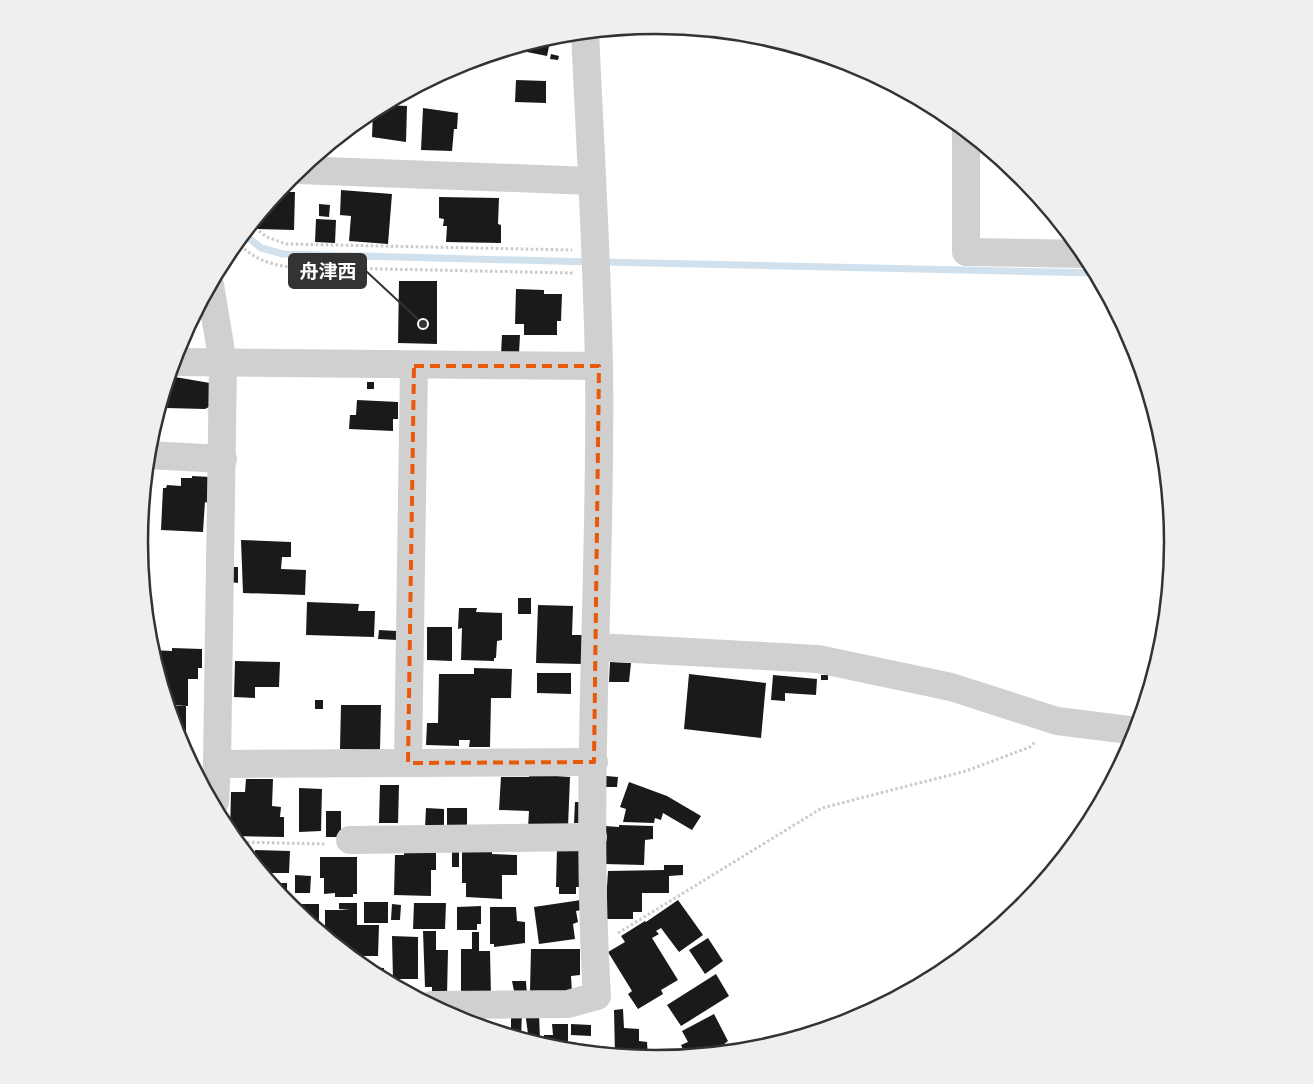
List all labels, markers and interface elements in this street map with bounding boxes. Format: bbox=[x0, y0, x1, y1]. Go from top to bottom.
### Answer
callout: 舟津西 bbox=[289, 254, 366, 288]
text: 舟津西 bbox=[299, 258, 357, 285]

